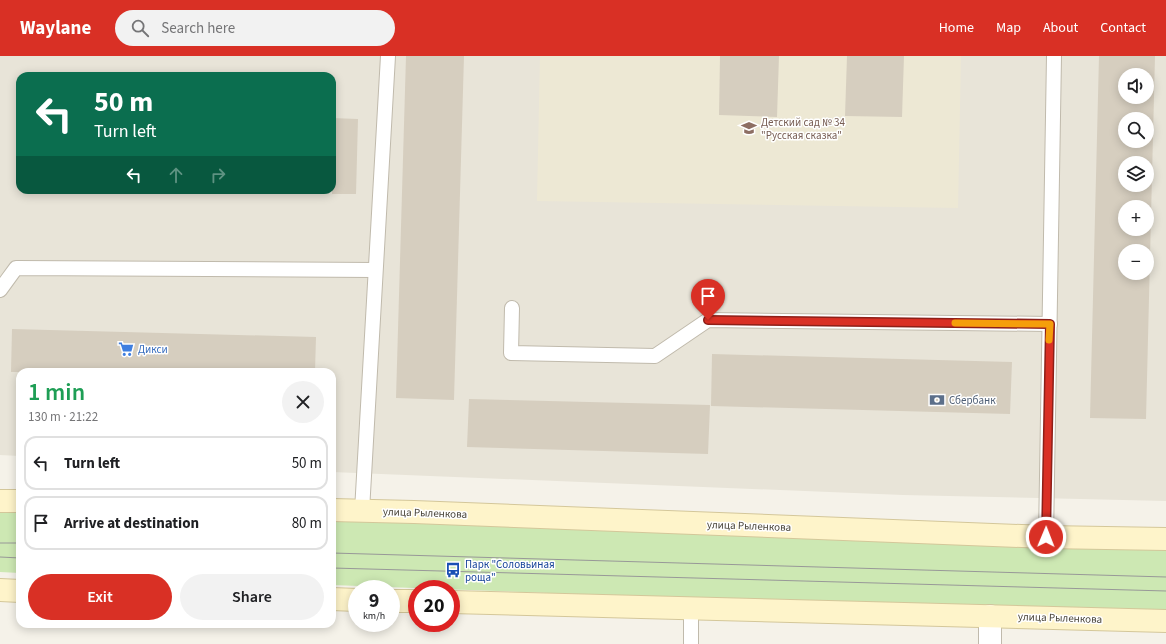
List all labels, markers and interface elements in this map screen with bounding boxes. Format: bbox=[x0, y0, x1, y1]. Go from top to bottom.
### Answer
search box bbox=[115, 10, 395, 46]
text: Waylane bbox=[20, 15, 91, 42]
icon: search bbox=[129, 17, 151, 39]
text: Search here bbox=[161, 18, 235, 39]
text: Home bbox=[939, 18, 974, 38]
text: Map bbox=[996, 18, 1021, 38]
text: About bbox=[1043, 18, 1078, 38]
text: Contact bbox=[1100, 18, 1146, 38]
map controls bbox=[1118, 68, 1154, 280]
button: sound bbox=[1118, 68, 1154, 104]
text: 50 m bbox=[94, 82, 153, 122]
icon: left bbox=[28, 88, 80, 140]
button: search bbox=[1118, 112, 1154, 148]
place label: Детский сад № 34 "Русская сказка" bbox=[761, 115, 845, 143]
text: Turn left bbox=[94, 119, 156, 144]
school or university icon: Детский сад № 34 "Русская сказка" bbox=[740, 119, 758, 137]
button: layers bbox=[1118, 156, 1154, 192]
icon: left bbox=[123, 164, 145, 186]
icon: ahead bbox=[165, 164, 187, 186]
icon: right bbox=[207, 164, 229, 186]
button: + bbox=[1118, 200, 1154, 236]
button: − bbox=[1118, 244, 1154, 280]
pin bbox=[691, 279, 725, 320]
icon: arrive bbox=[697, 285, 719, 307]
supermarket icon: Дикси bbox=[117, 340, 135, 358]
place label: Дикси bbox=[138, 342, 168, 357]
text: 1 min bbox=[28, 375, 85, 410]
button: close bbox=[282, 381, 324, 423]
bank icon: Сбербанк bbox=[928, 391, 946, 409]
place label: Сбербанк bbox=[949, 393, 996, 408]
text: 130 m · 21:22 bbox=[28, 408, 98, 426]
icon: left bbox=[30, 452, 52, 474]
text: Turn left bbox=[64, 453, 120, 474]
text: 50 m bbox=[292, 453, 322, 474]
street label: улица Рыленкова bbox=[383, 504, 467, 522]
icon: arrive bbox=[30, 512, 52, 534]
text: Arrive at destination bbox=[64, 513, 199, 534]
text: 80 m bbox=[292, 513, 322, 534]
position arrow bbox=[1025, 516, 1067, 558]
street label: улица Рыленкова bbox=[707, 517, 791, 535]
place label: Парк "Соловьиная роща" bbox=[465, 557, 555, 585]
bus stop icon: Парк "Соловьиная роща" bbox=[444, 561, 462, 579]
button: Exit bbox=[28, 574, 172, 620]
button: Share bbox=[180, 574, 324, 620]
speed limit sign: 20 bbox=[408, 580, 460, 632]
text: 9 bbox=[369, 587, 379, 615]
text: km/h bbox=[363, 609, 385, 623]
street label: улица Рыленкова bbox=[1018, 609, 1102, 627]

